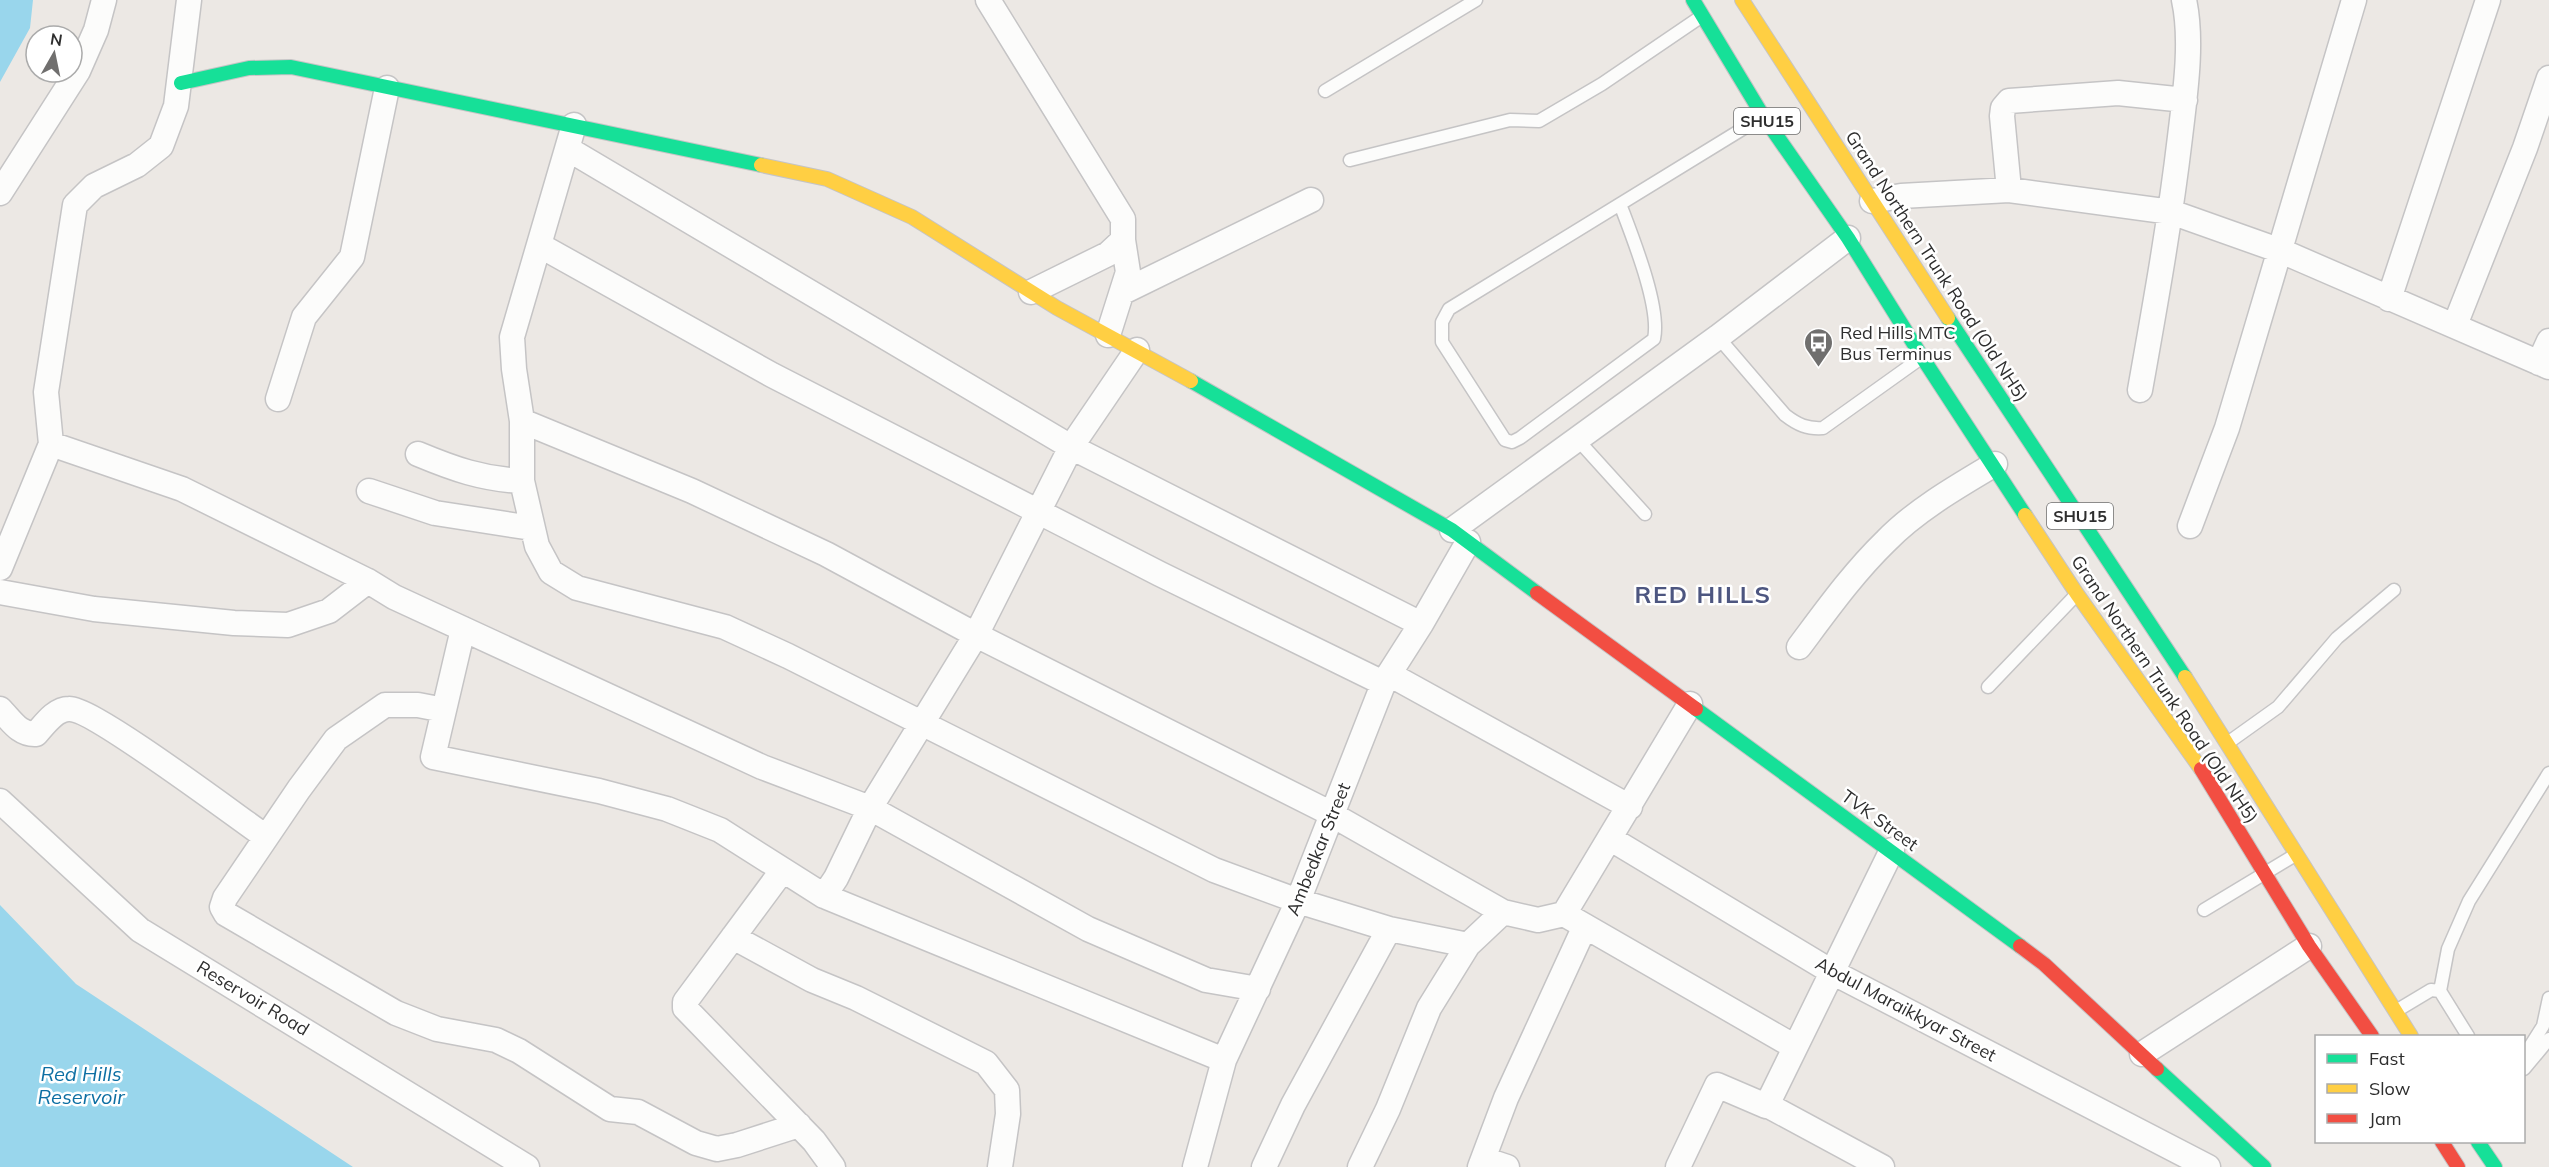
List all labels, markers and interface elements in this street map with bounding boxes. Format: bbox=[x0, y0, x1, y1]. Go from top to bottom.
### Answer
north arrow bbox=[24, 24, 84, 84]
text: N bbox=[49, 28, 64, 50]
road number: SHU15 bbox=[1734, 108, 1800, 134]
street label: Grand Northern Trunk Road (Old NH5) bbox=[1841, 126, 2033, 406]
place label: Red Hills MTC Bus Terminus bbox=[1840, 321, 1956, 365]
bus stop icon: Red Hills MTC Bus Terminus bbox=[1803, 326, 1835, 368]
road number: SHU15 bbox=[2047, 503, 2113, 529]
street label: Grand Northern Trunk Road (Old NH5) bbox=[2066, 551, 2264, 827]
district label: RED HILLS bbox=[1635, 579, 1771, 609]
street label: Ambedkar Street bbox=[1281, 779, 1355, 919]
street label: TVK Street bbox=[1837, 784, 1923, 856]
street label: Abdul Maraikkyar Street bbox=[1812, 952, 2000, 1066]
street label: Reservoir Road bbox=[193, 955, 313, 1041]
legend bbox=[2315, 1035, 2525, 1143]
text: Fast bbox=[2369, 1047, 2405, 1070]
water label: Red Hills Reservoir bbox=[37, 1061, 125, 1109]
text: Slow bbox=[2369, 1077, 2411, 1100]
text: Jam bbox=[2369, 1107, 2402, 1130]

